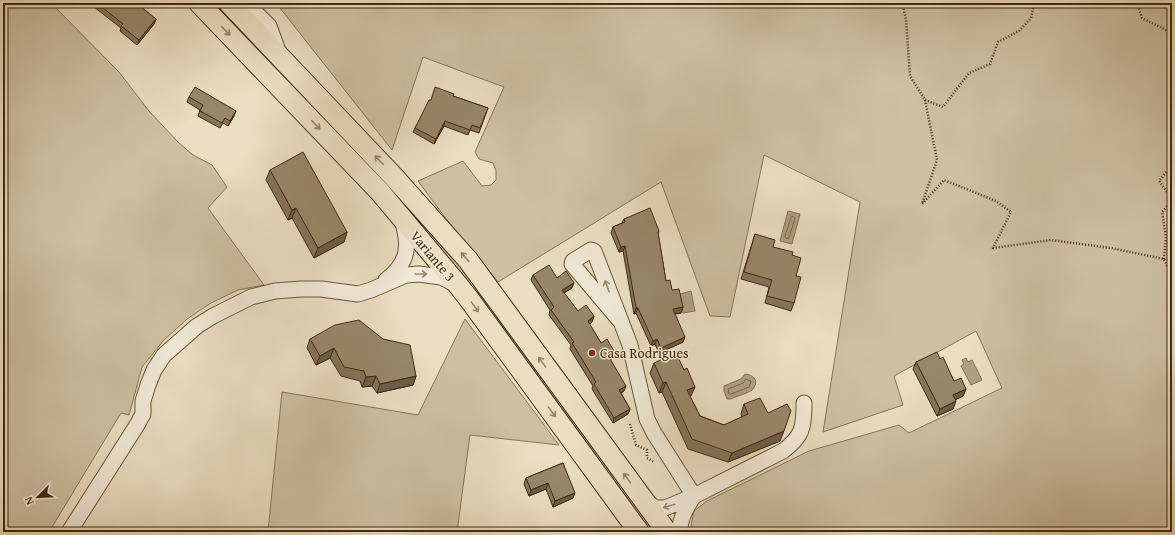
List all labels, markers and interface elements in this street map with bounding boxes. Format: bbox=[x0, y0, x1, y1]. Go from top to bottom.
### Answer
one-way arrow bbox=[221, 26, 231, 36]
one-way arrow bbox=[311, 120, 321, 130]
one-way arrow bbox=[374, 155, 383, 165]
street label: Variante 3 bbox=[406, 226, 460, 286]
one-way arrow bbox=[460, 252, 469, 263]
one-way arrow bbox=[414, 270, 427, 278]
one-way arrow bbox=[603, 280, 611, 292]
one-way arrow bbox=[471, 301, 479, 312]
place label: Casa Rodrigues bbox=[600, 343, 689, 363]
marker: Casa Rodrigues bbox=[587, 348, 597, 358]
one-way arrow bbox=[538, 357, 546, 368]
one-way arrow bbox=[548, 406, 556, 417]
one-way arrow bbox=[623, 473, 631, 484]
north arrow bbox=[18, 477, 58, 517]
text: N bbox=[20, 494, 38, 508]
one-way arrow bbox=[662, 503, 675, 510]

